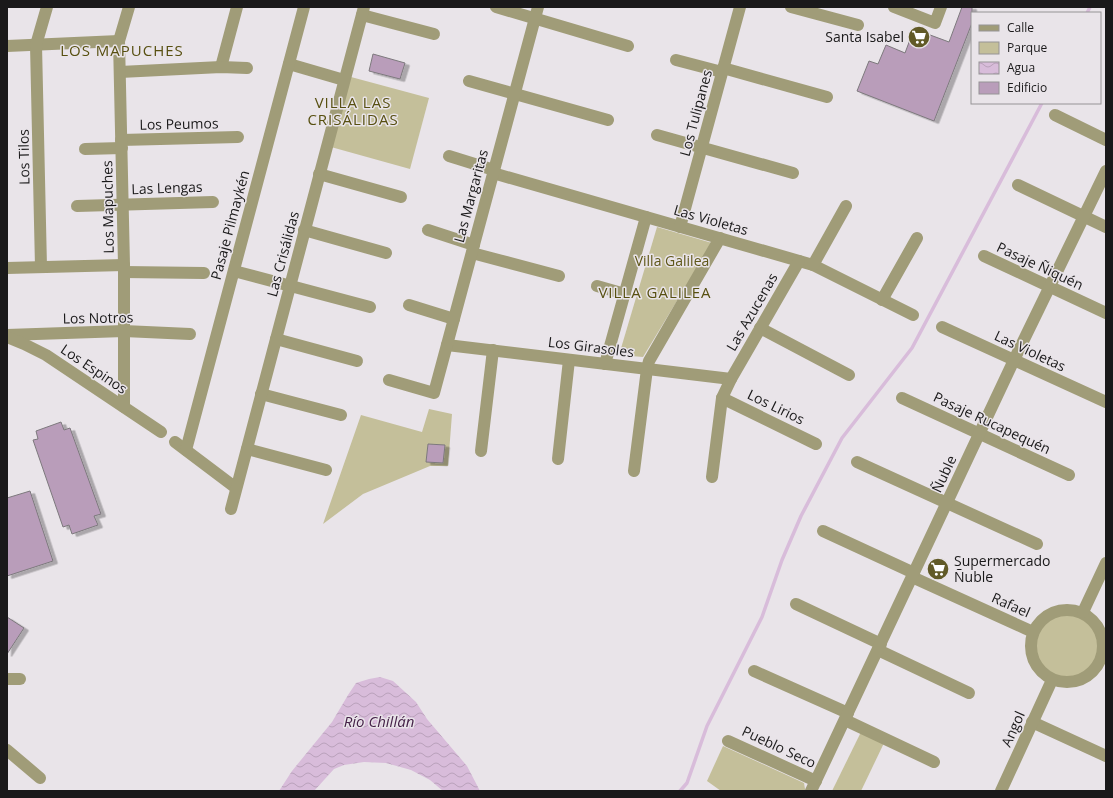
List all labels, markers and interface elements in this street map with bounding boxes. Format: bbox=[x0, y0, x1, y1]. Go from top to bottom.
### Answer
legend bbox=[971, 12, 1101, 104]
text: Calle bbox=[1007, 19, 1034, 36]
supermarket icon: Santa Isabel bbox=[906, 24, 932, 50]
place label: Santa Isabel bbox=[825, 27, 904, 46]
text: Parque bbox=[1007, 39, 1047, 56]
district label: LOS MAPUCHES bbox=[60, 40, 184, 60]
text: Agua bbox=[1007, 59, 1035, 76]
street label: Los Tulipanes bbox=[675, 67, 716, 158]
text: Edificio bbox=[1007, 79, 1047, 96]
district label: VILLA LAS CRISÁLIDAS bbox=[307, 92, 399, 129]
street label: Los Peumos bbox=[139, 113, 219, 134]
street label: Los Tilos bbox=[14, 129, 33, 185]
street label: Las Margaritas bbox=[449, 147, 492, 244]
street label: Los Mapuches bbox=[97, 160, 118, 254]
street label: Pasaje Pilmaykén bbox=[206, 168, 253, 282]
street label: Las Lengas bbox=[131, 177, 203, 198]
street label: Las Violetas bbox=[672, 200, 751, 239]
street label: Las Crisálidas bbox=[262, 209, 303, 299]
street label: Pasaje Ñiquén bbox=[994, 237, 1087, 294]
park label: Villa Galilea bbox=[635, 251, 709, 270]
street label: Las Azucenas bbox=[722, 269, 782, 354]
district label: VILLA GALILEA bbox=[598, 282, 712, 302]
street label: Los Notros bbox=[62, 307, 134, 328]
street label: Las Violetas bbox=[992, 326, 1069, 375]
street label: Los Girasoles bbox=[547, 332, 635, 361]
street label: Los Espinos bbox=[57, 339, 131, 398]
street label: Los Lirios bbox=[745, 385, 808, 429]
street label: Pasaje Rucapequén bbox=[930, 387, 1054, 458]
street label: Ñuble bbox=[927, 452, 960, 496]
place label: Supermercado Ñuble bbox=[954, 551, 1050, 586]
supermarket icon: Supermercado Ñuble bbox=[925, 556, 951, 582]
street label: Rafael bbox=[989, 588, 1033, 621]
street label: Angol bbox=[996, 708, 1029, 750]
water label: Río Chillán bbox=[344, 711, 414, 731]
street label: Pueblo Seco bbox=[739, 721, 819, 772]

